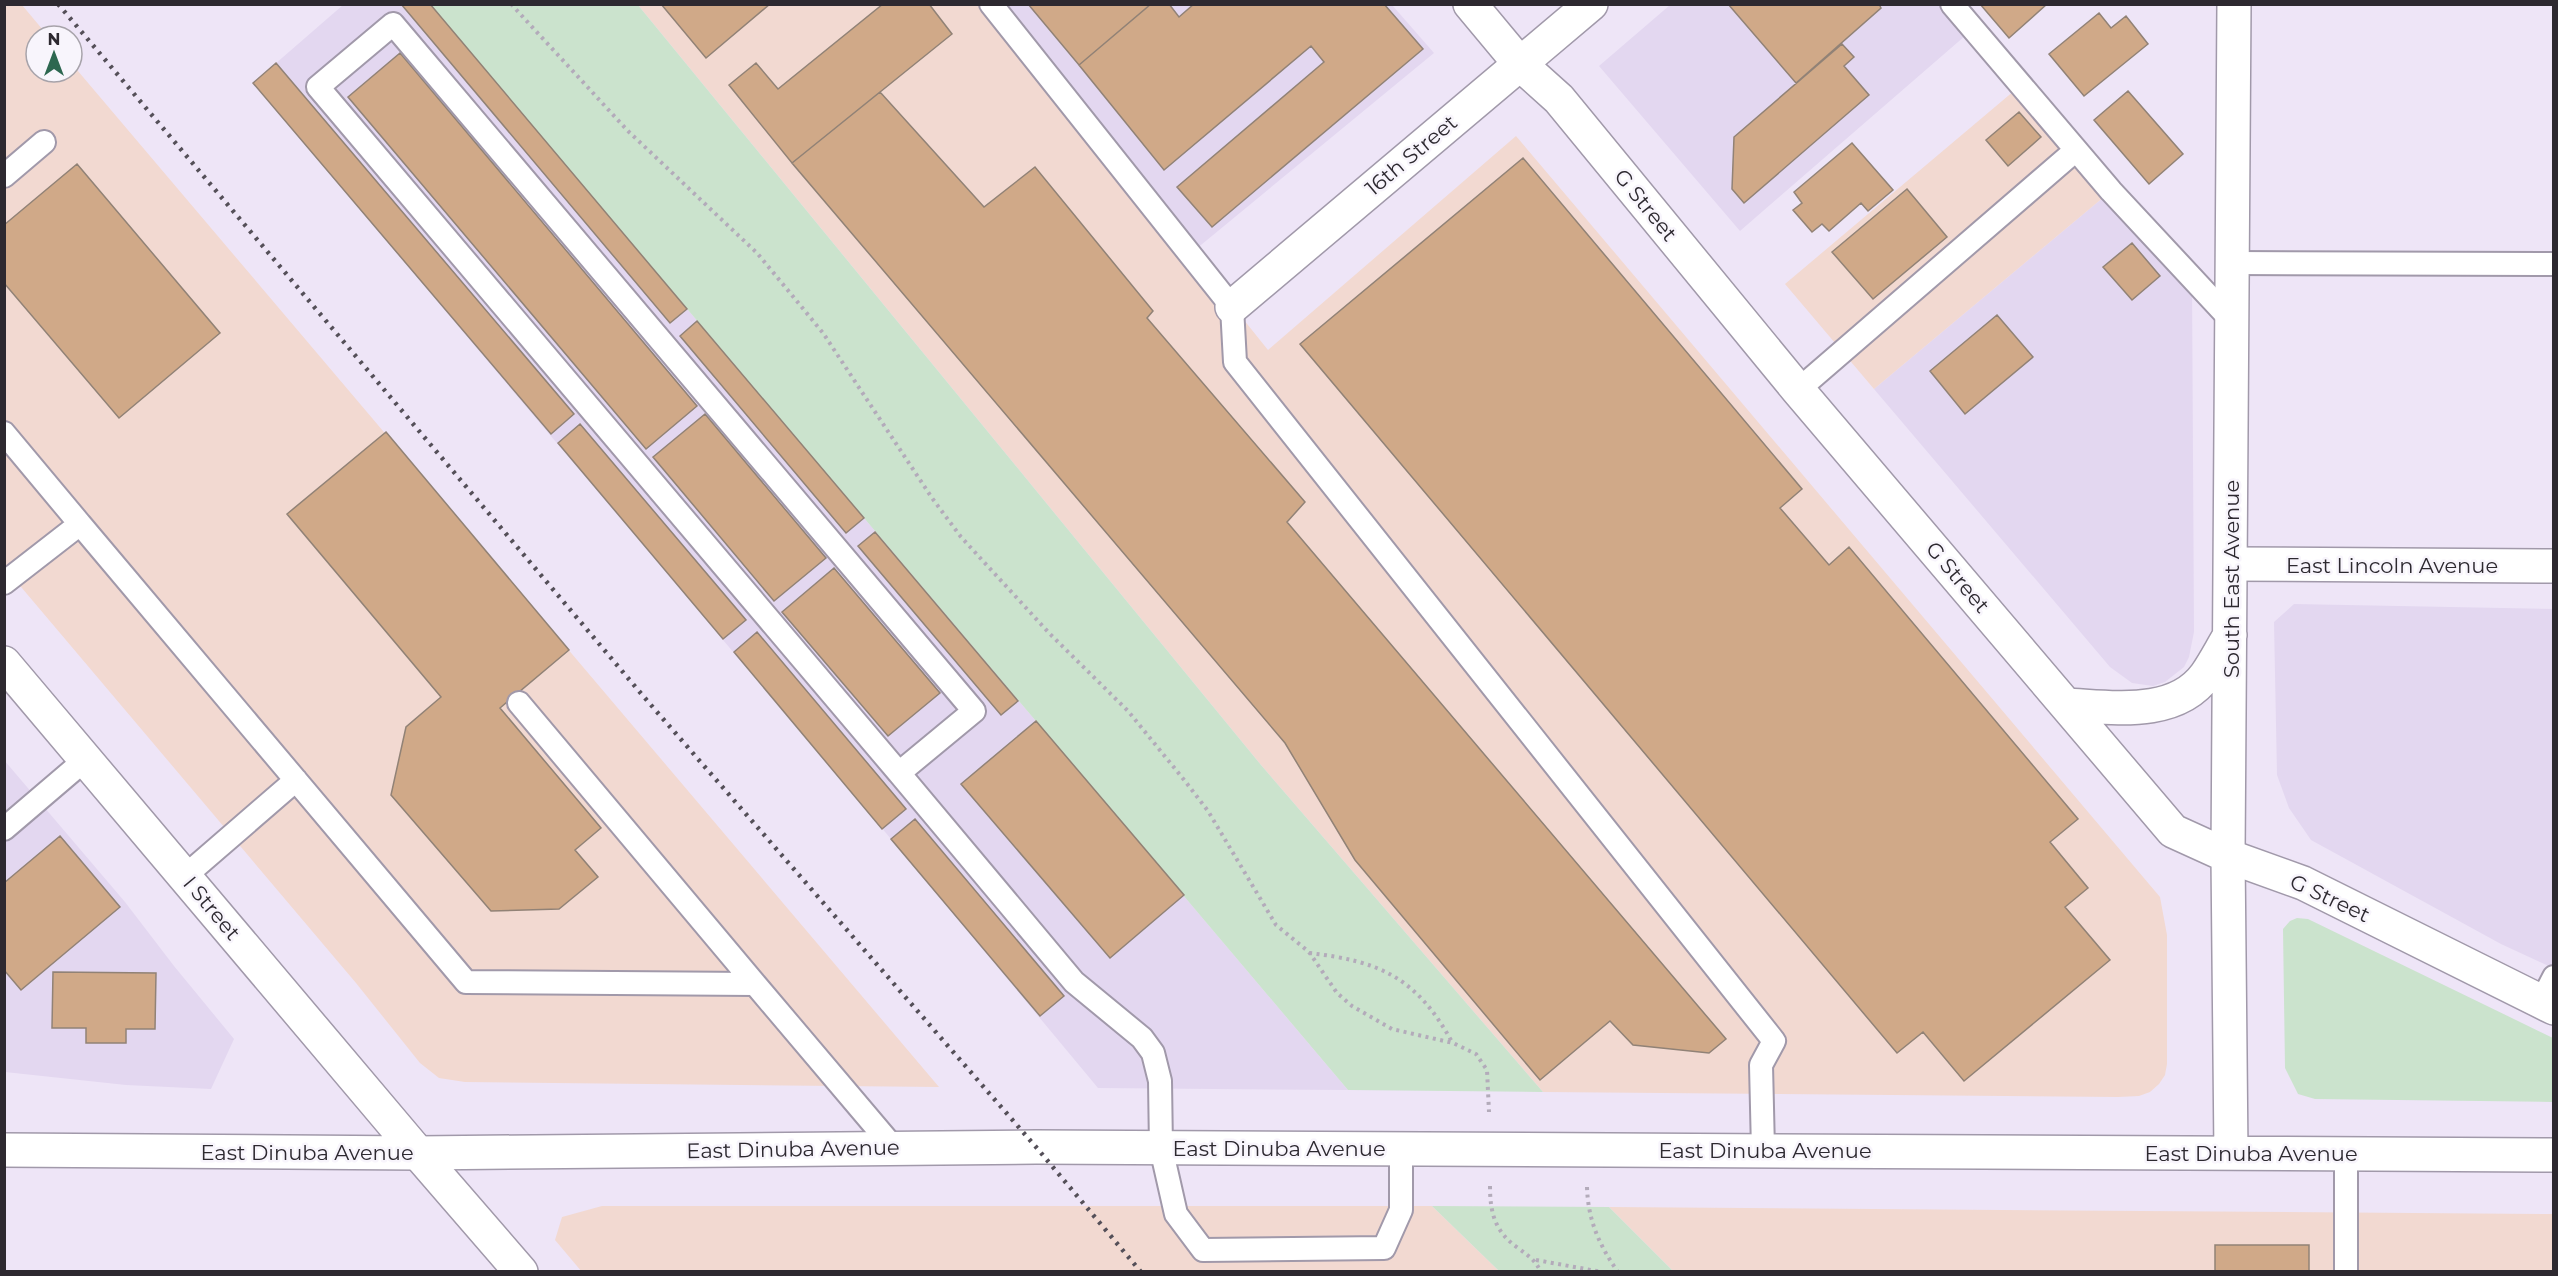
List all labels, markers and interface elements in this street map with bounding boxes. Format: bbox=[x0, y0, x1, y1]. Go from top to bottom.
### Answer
north arrow bbox=[24, 24, 84, 84]
text: N bbox=[48, 30, 60, 49]
street label: 16th Street bbox=[1360, 109, 1462, 201]
street label: G Street bbox=[1609, 164, 1683, 246]
street label: South East Avenue bbox=[2219, 480, 2244, 678]
street label: G Street bbox=[1921, 536, 1995, 618]
street label: East Lincoln Avenue bbox=[2286, 553, 2498, 578]
street label: G Street bbox=[2286, 869, 2374, 927]
street label: I Street bbox=[178, 871, 246, 945]
street label: East Dinuba Avenue bbox=[686, 1135, 900, 1163]
street label: East Dinuba Avenue bbox=[1172, 1136, 1386, 1161]
street label: East Dinuba Avenue bbox=[1658, 1138, 1872, 1163]
street label: East Dinuba Avenue bbox=[200, 1140, 414, 1165]
street label: East Dinuba Avenue bbox=[2144, 1141, 2358, 1166]

